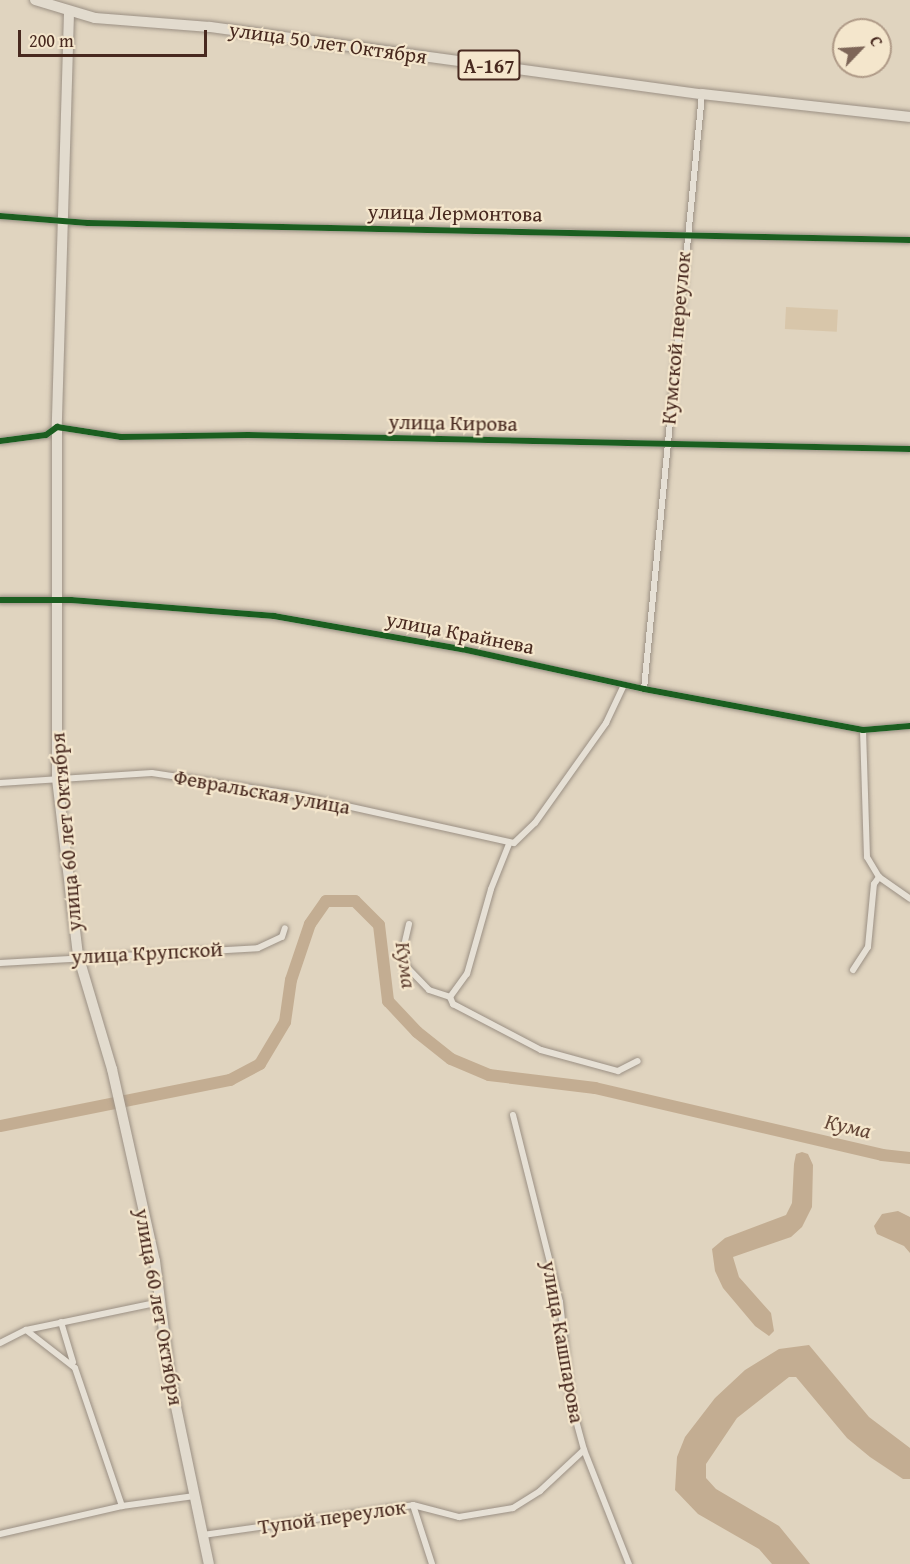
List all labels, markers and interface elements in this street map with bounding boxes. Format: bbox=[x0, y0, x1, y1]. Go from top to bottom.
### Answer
street label: улица 50 лет Октября bbox=[227, 17, 429, 69]
scale bar bbox=[21, 18, 210, 56]
north arrow bbox=[832, 18, 892, 78]
text: 200 m bbox=[29, 27, 74, 54]
text: С bbox=[864, 32, 889, 50]
road number: А-167 bbox=[456, 48, 522, 82]
street label: улица Лермонтова bbox=[367, 199, 543, 227]
street label: Кумской переулок bbox=[656, 250, 696, 426]
street label: улица Кирова bbox=[388, 409, 518, 437]
street label: улица Крайнева bbox=[384, 606, 536, 660]
street label: улица 60 лет Октября bbox=[45, 732, 87, 932]
street label: Февральская улица bbox=[172, 764, 352, 820]
street label: улица Крупской bbox=[71, 936, 223, 970]
water label: Кума bbox=[390, 940, 422, 990]
water label: Кума bbox=[822, 1108, 874, 1144]
street label: улица 60 лет Октября bbox=[129, 1207, 189, 1407]
street label: улица Кашпарова bbox=[536, 1259, 590, 1425]
street label: Тупой переулок bbox=[256, 1494, 408, 1540]

